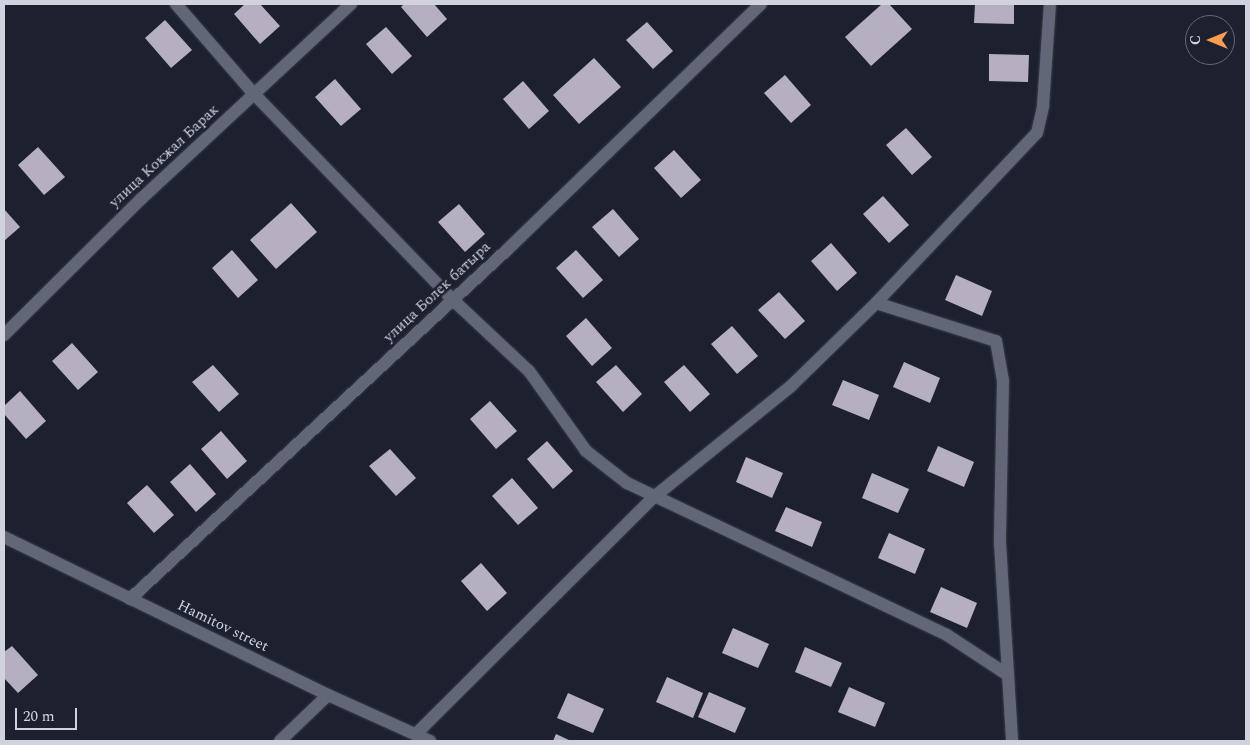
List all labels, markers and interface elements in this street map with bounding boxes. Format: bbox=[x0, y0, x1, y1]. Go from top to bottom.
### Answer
north arrow bbox=[1185, 15, 1235, 65]
text: С bbox=[1185, 35, 1206, 45]
street label: улица Кокжал Барак bbox=[105, 101, 223, 211]
street label: улица Болек батыра bbox=[380, 238, 494, 346]
street label: Hamitov street bbox=[175, 596, 271, 656]
scale bar bbox=[18, 698, 80, 730]
text: 20 m bbox=[23, 705, 55, 728]

